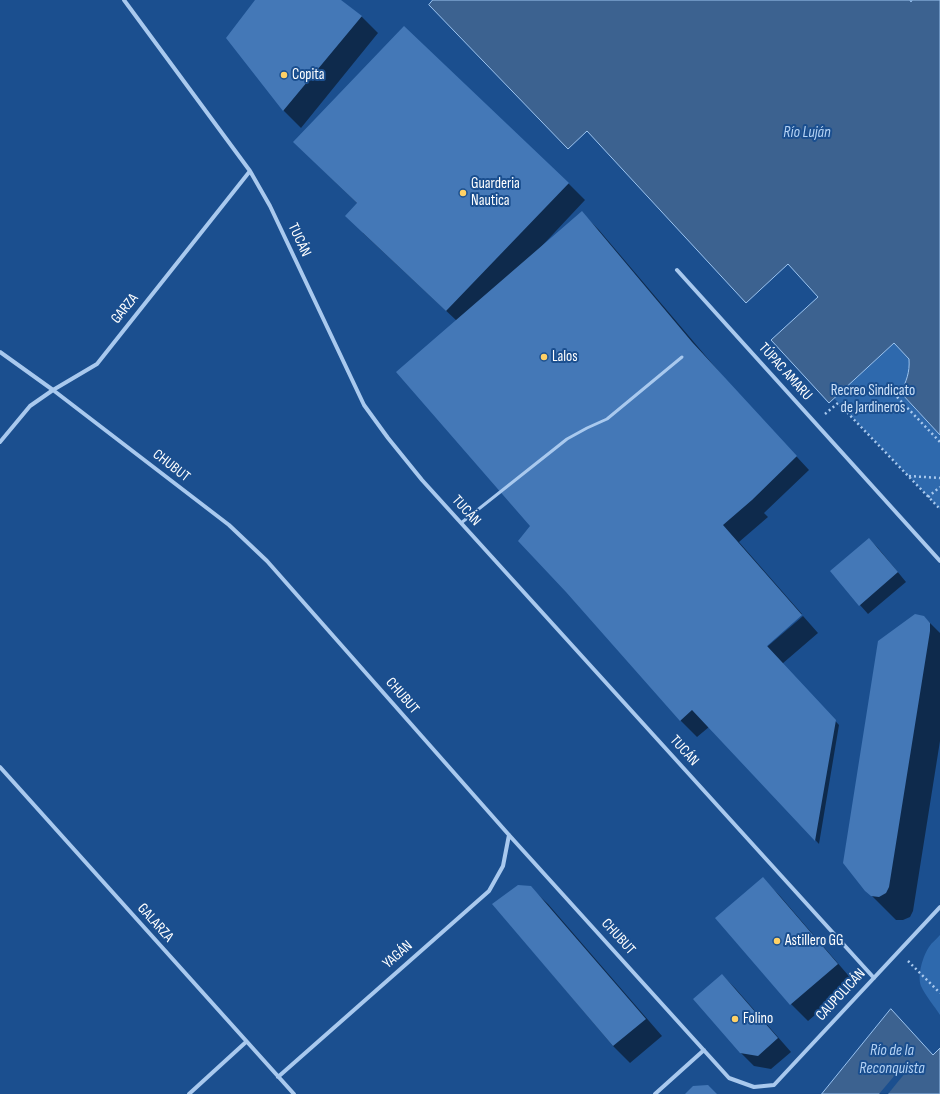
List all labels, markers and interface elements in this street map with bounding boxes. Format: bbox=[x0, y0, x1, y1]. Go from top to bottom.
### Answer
place label: Copita bbox=[292, 66, 325, 84]
marker: Copita bbox=[279, 70, 289, 80]
water label: Río Luján bbox=[783, 123, 831, 143]
place label: Guarderia Nautica bbox=[471, 175, 520, 210]
marker: Guarderia Nautica bbox=[458, 188, 468, 198]
street label: TUCÁN bbox=[283, 220, 315, 260]
street label: GARZA bbox=[107, 290, 143, 328]
street label: TÚPAC AMARU bbox=[754, 339, 816, 405]
place label: Lalos bbox=[552, 348, 578, 366]
marker: Lalos bbox=[539, 352, 549, 362]
park label: Recreo Sindicato de Jardineros bbox=[831, 382, 915, 417]
street label: CHUBUT bbox=[149, 446, 193, 486]
street label: TUCÁN bbox=[448, 492, 484, 530]
street label: CHUBUT bbox=[381, 674, 423, 718]
street label: TUCÁN bbox=[666, 732, 702, 770]
street label: GALARZA bbox=[133, 900, 177, 946]
street label: CHUBUT bbox=[597, 915, 639, 959]
place label: Astillero GG bbox=[785, 932, 844, 950]
marker: Astillero GG bbox=[772, 936, 782, 946]
street label: YAGÁN bbox=[379, 937, 417, 973]
street label: CAUPOLICÁN bbox=[812, 965, 870, 1025]
place label: Folino bbox=[743, 1010, 773, 1028]
marker: Folino bbox=[730, 1014, 740, 1024]
water label: Río de la Reconquista bbox=[859, 1041, 925, 1079]

